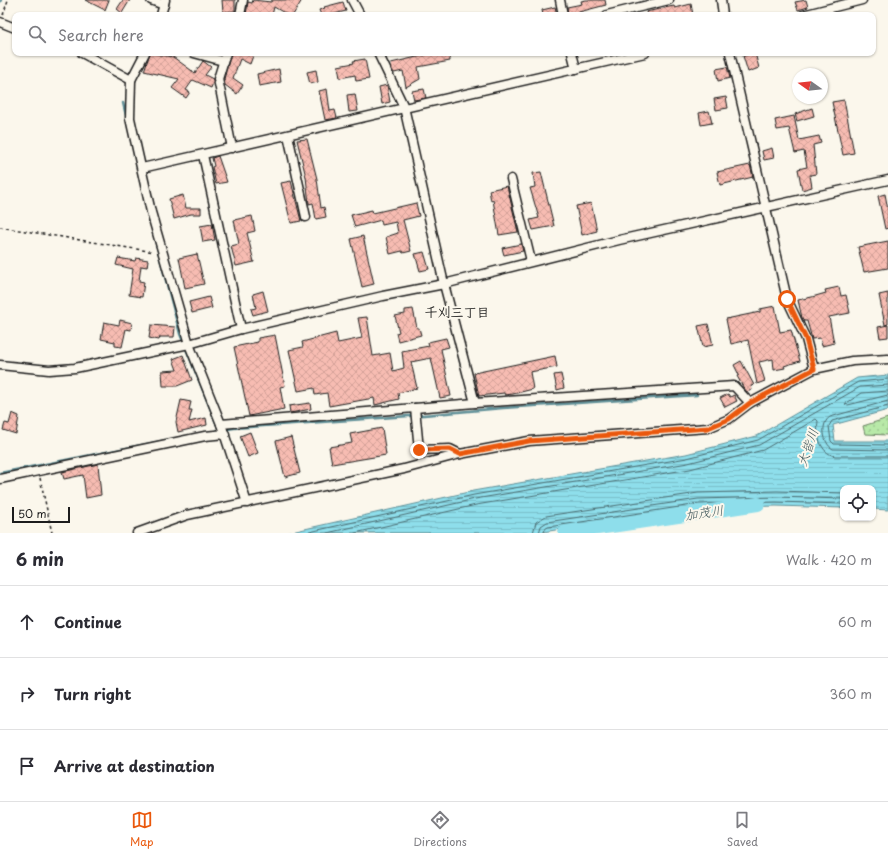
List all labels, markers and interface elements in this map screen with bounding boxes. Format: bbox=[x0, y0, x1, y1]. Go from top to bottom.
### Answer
search box bbox=[12, 12, 876, 56]
icon: search bbox=[26, 23, 48, 45]
text: Search here bbox=[58, 23, 144, 46]
north arrow bbox=[792, 68, 828, 104]
route start bbox=[778, 290, 796, 308]
district label: 千刈三丁目 bbox=[424, 302, 490, 321]
water label: 大皆川 bbox=[792, 425, 822, 469]
route end bbox=[410, 441, 428, 459]
map controls bbox=[840, 485, 876, 521]
button: locate bbox=[840, 485, 876, 521]
water label: 加茂川 bbox=[683, 500, 725, 524]
scale bar bbox=[12, 505, 70, 524]
text: 50 m bbox=[18, 505, 47, 522]
text: 6 min bbox=[16, 546, 64, 572]
text: Walk · 420 m bbox=[786, 550, 872, 569]
text: Continue bbox=[54, 610, 122, 633]
icon: ahead bbox=[16, 611, 38, 633]
text: 60 m bbox=[838, 612, 872, 631]
text: Turn right bbox=[54, 682, 131, 705]
icon: right bbox=[16, 683, 38, 705]
text: 360 m bbox=[829, 684, 872, 703]
text: Arrive at destination bbox=[54, 754, 215, 777]
icon: arrive bbox=[16, 755, 38, 777]
tab: Map bbox=[130, 809, 153, 850]
tab: Directions bbox=[413, 809, 467, 850]
tab: Saved bbox=[727, 809, 758, 850]

